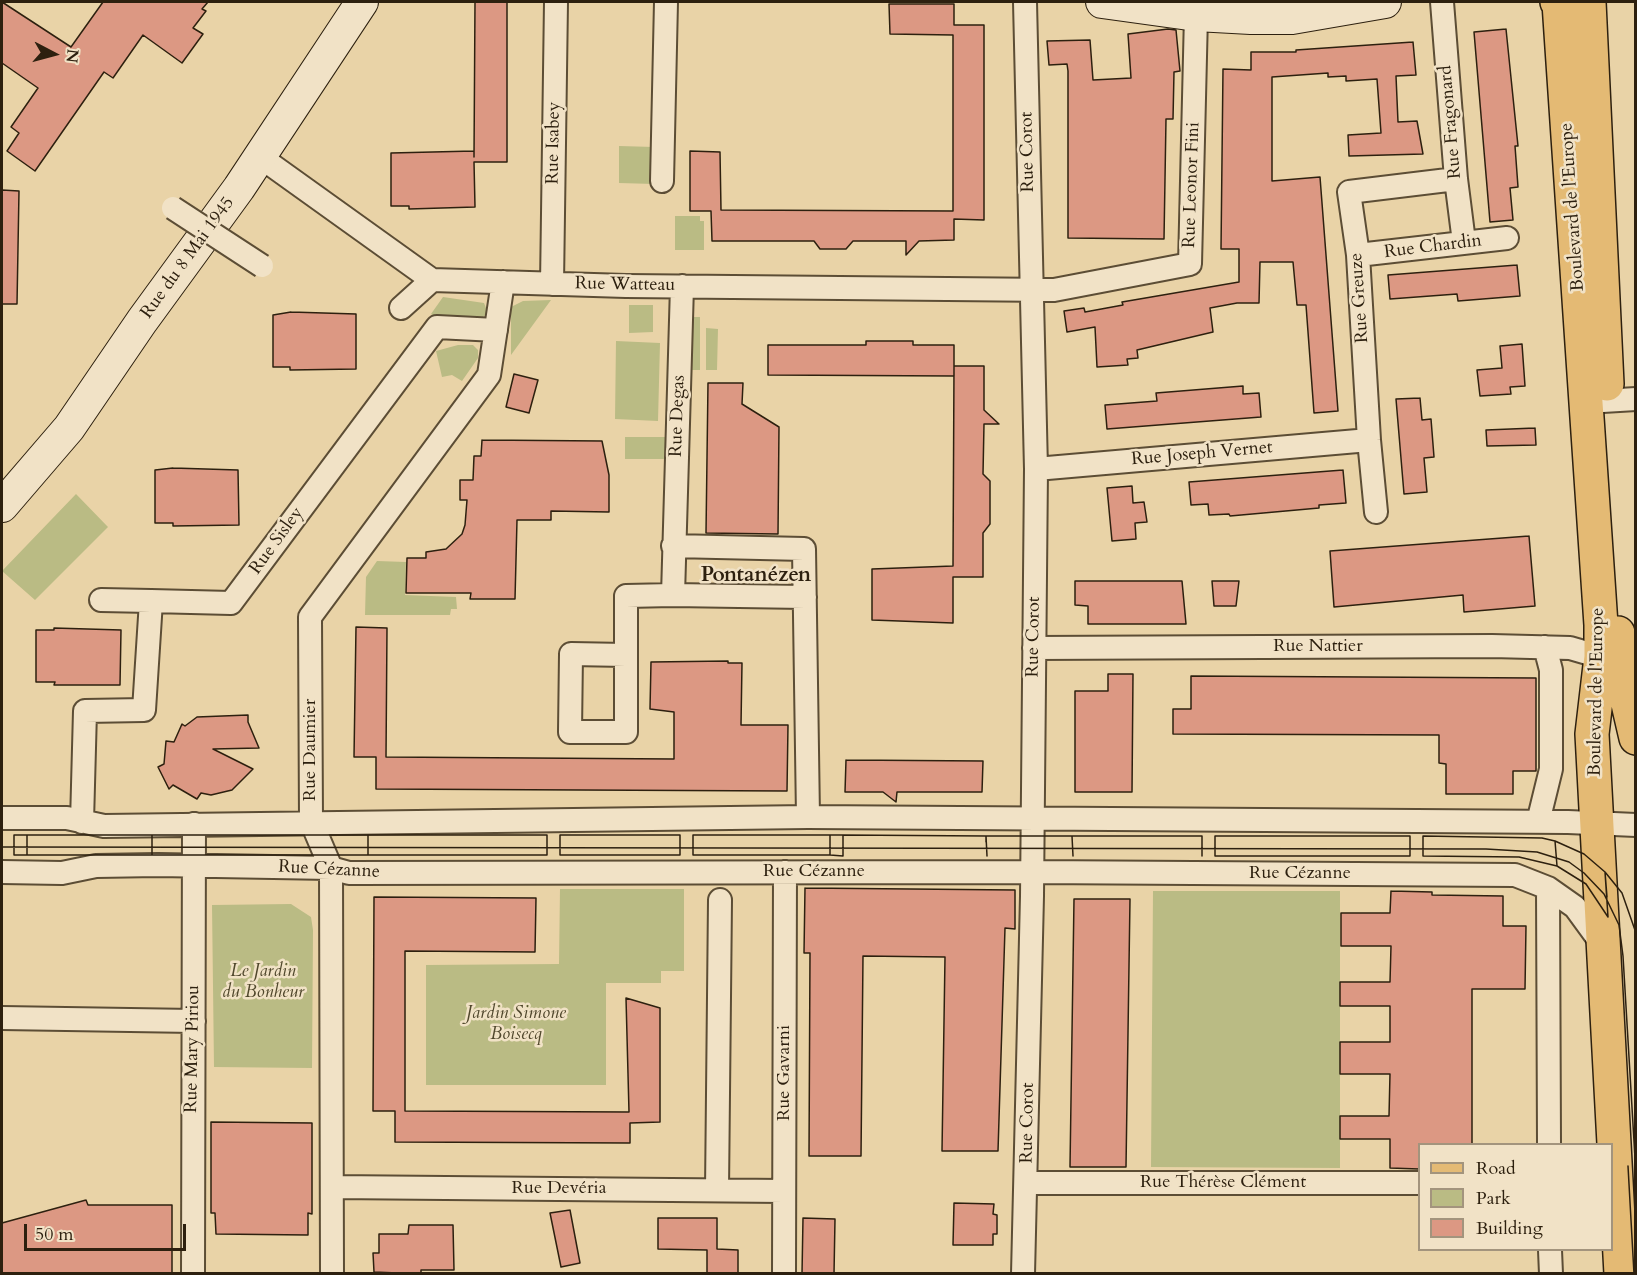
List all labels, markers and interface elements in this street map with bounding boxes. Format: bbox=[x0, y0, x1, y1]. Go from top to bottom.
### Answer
north arrow bbox=[24, 24, 84, 84]
text: N bbox=[60, 48, 84, 64]
street label: Rue Fragonard bbox=[1435, 64, 1467, 180]
street label: Rue Isabey bbox=[542, 101, 566, 185]
street label: Rue Corot bbox=[1016, 111, 1040, 193]
street label: Rue Leonor Fini bbox=[1179, 122, 1205, 248]
street label: Boulevard de l'Europe bbox=[1556, 122, 1590, 292]
street label: Rue du 8 Mai 1945 bbox=[137, 193, 239, 323]
street label: Rue Chardin bbox=[1383, 230, 1483, 264]
street label: Rue Greuze bbox=[1346, 252, 1374, 344]
street label: Rue Watteau bbox=[575, 273, 675, 297]
street label: Rue Degas bbox=[666, 375, 690, 457]
street label: Rue Joseph Vernet bbox=[1130, 437, 1274, 471]
street label: Rue Sisley bbox=[245, 503, 309, 579]
district label: Pontanézen bbox=[701, 563, 811, 589]
street label: Rue Corot bbox=[1022, 596, 1046, 678]
street label: Boulevard de l'Europe bbox=[1585, 607, 1609, 777]
street label: Rue Nattier bbox=[1273, 636, 1363, 658]
street label: Rue Daumier bbox=[300, 699, 322, 801]
street label: Rue Cézanne bbox=[278, 857, 380, 883]
street label: Rue Cézanne bbox=[763, 861, 865, 883]
street label: Rue Cézanne bbox=[1249, 863, 1351, 885]
park label: Le Jardin du Bonheur bbox=[222, 961, 304, 1004]
street label: Rue Mary Piriou bbox=[181, 985, 205, 1113]
park label: Jardin Simone Boisecq bbox=[466, 1003, 566, 1046]
street label: Rue Gavarni bbox=[774, 1025, 796, 1121]
street label: Rue Corot bbox=[1016, 1082, 1040, 1164]
legend bbox=[1418, 1143, 1613, 1251]
text: Road bbox=[1476, 1156, 1516, 1181]
street label: Rue Thérèse Clément bbox=[1140, 1172, 1306, 1194]
street label: Rue Devéria bbox=[512, 1178, 606, 1200]
text: Park bbox=[1476, 1186, 1511, 1211]
scale bar bbox=[27, 1212, 189, 1250]
text: Building bbox=[1476, 1216, 1543, 1241]
text: 50 m bbox=[35, 1222, 74, 1247]

